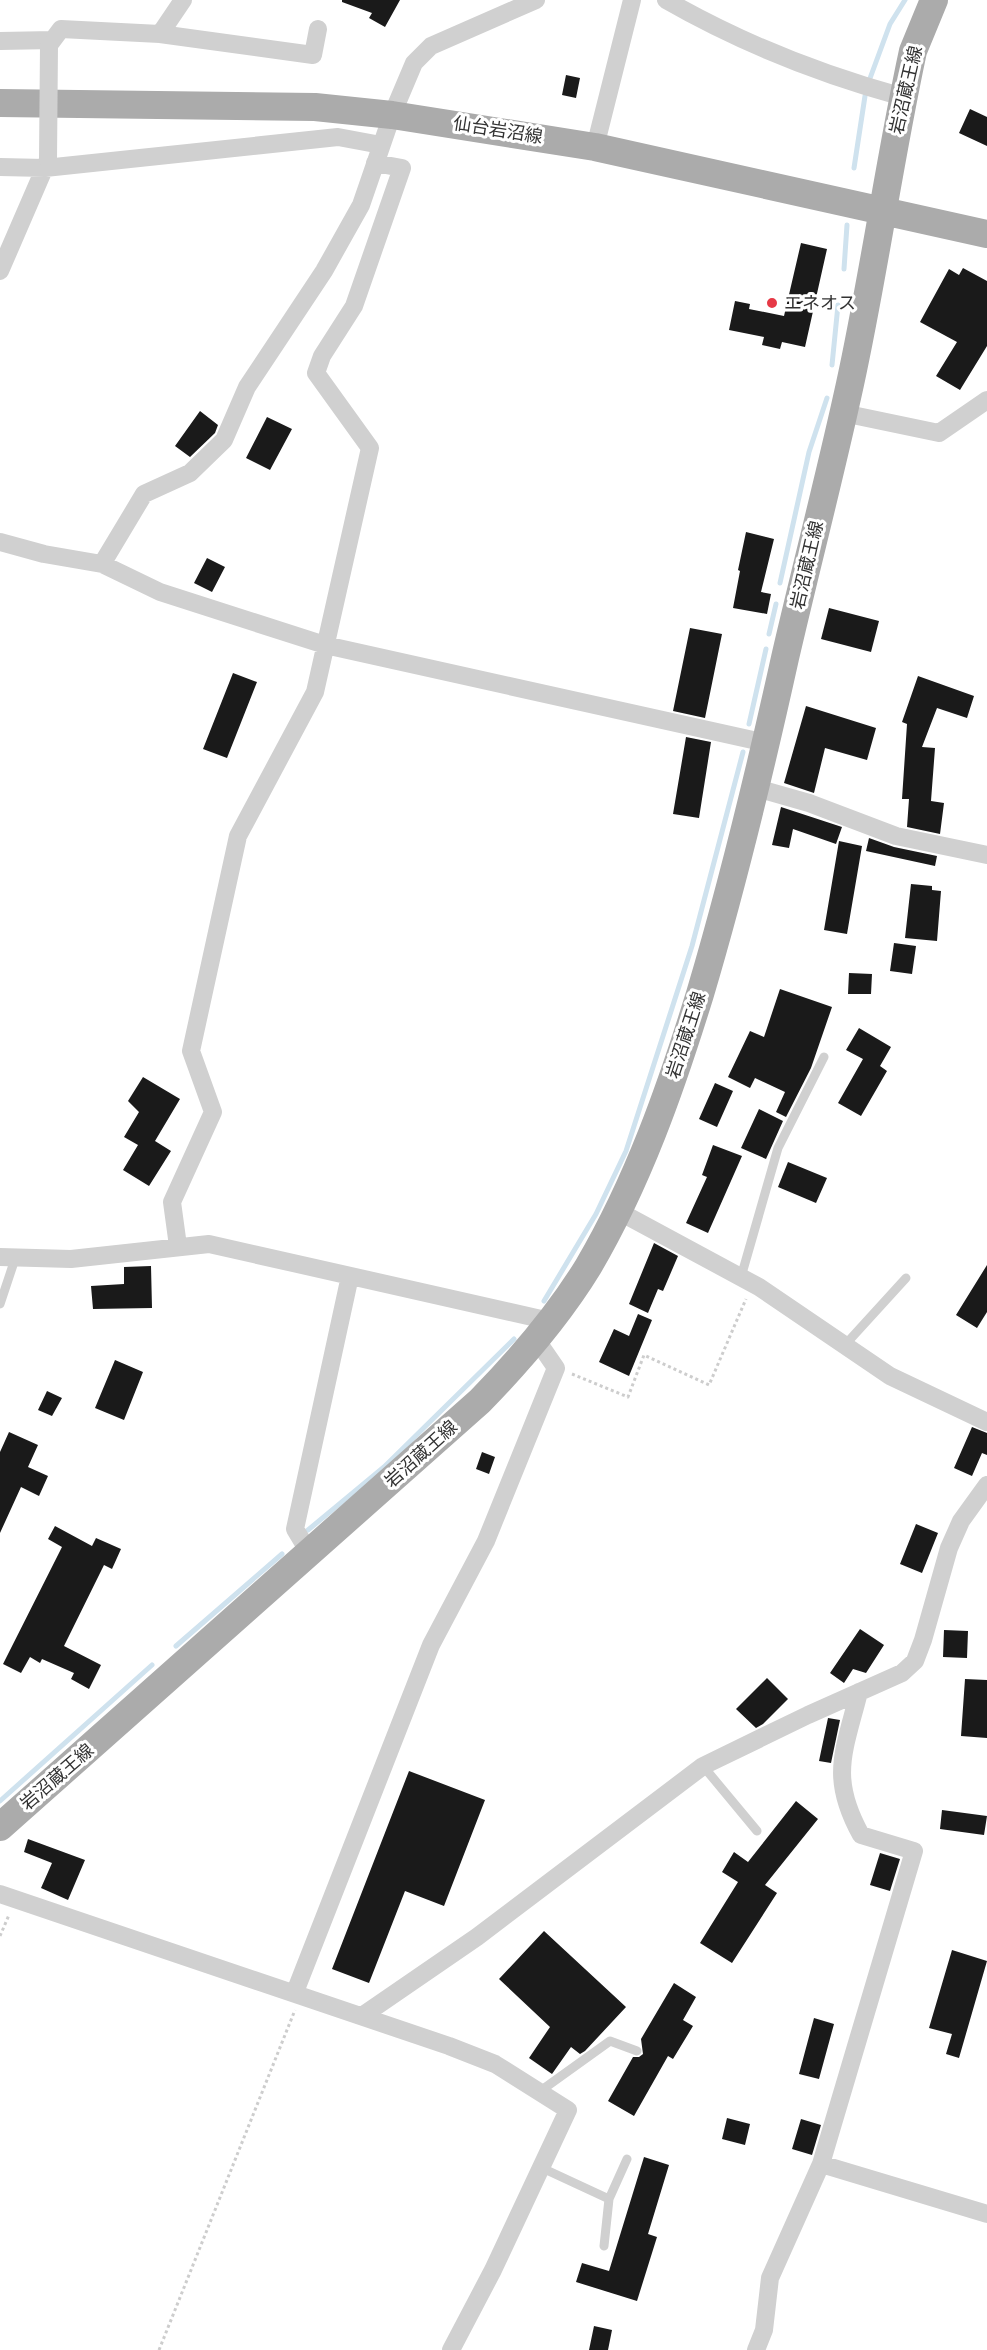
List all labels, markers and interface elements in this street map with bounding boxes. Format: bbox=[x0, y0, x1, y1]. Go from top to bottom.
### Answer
street label: 岩沼蔵王線 bbox=[884, 43, 927, 136]
street label: 仙台岩沼線 bbox=[452, 111, 544, 148]
place label: エネオス bbox=[784, 291, 856, 314]
marker: エネオス bbox=[765, 296, 779, 310]
street label: 岩沼蔵王線 bbox=[785, 518, 828, 611]
street label: 岩沼蔵王線 bbox=[661, 988, 710, 1081]
street label: 岩沼蔵王線 bbox=[380, 1415, 462, 1492]
street label: 岩沼蔵王線 bbox=[15, 1738, 98, 1815]

